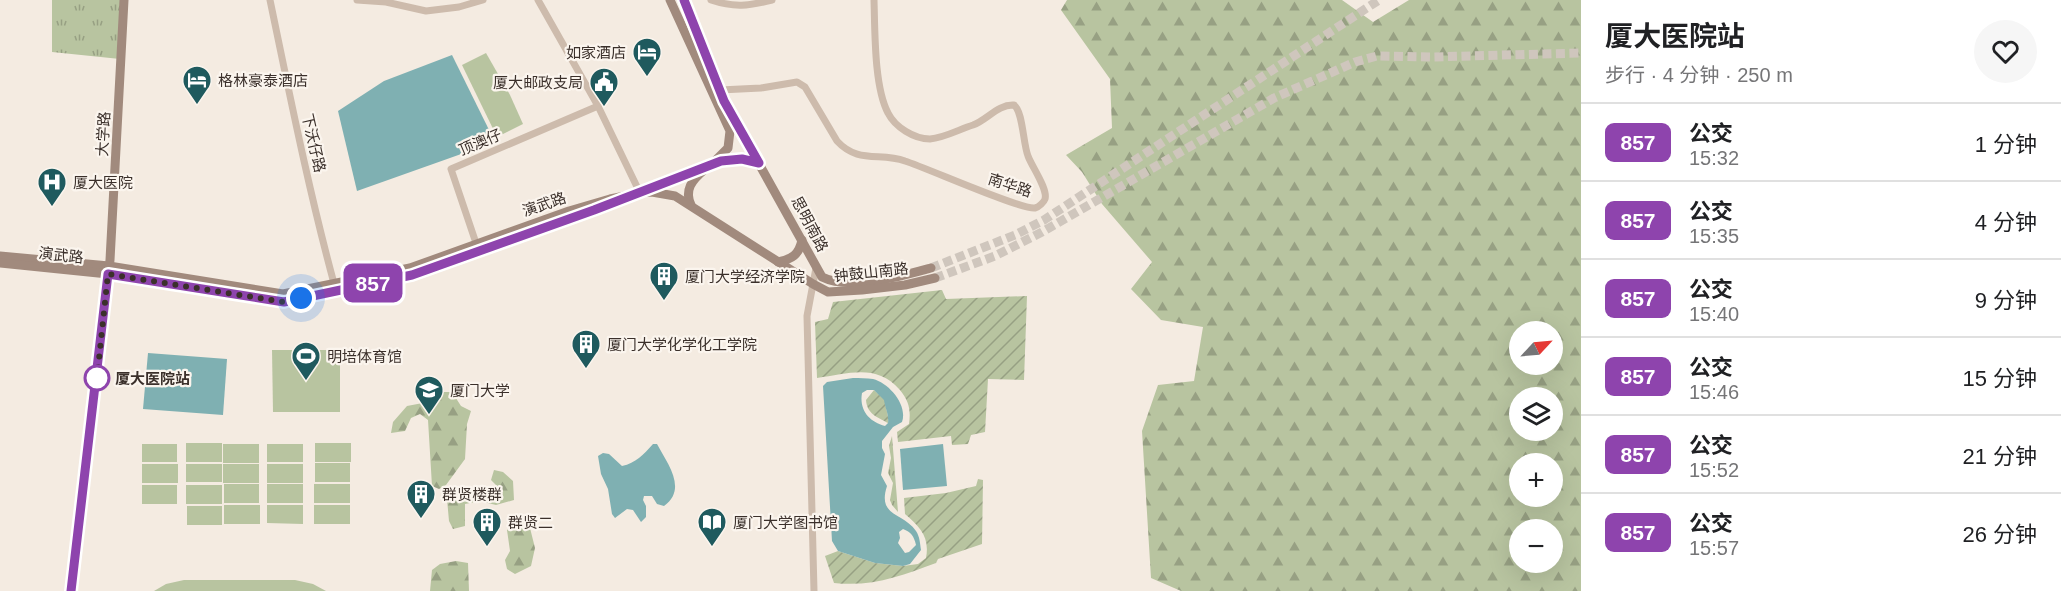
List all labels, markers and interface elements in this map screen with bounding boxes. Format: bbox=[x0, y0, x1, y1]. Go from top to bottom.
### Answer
button: heart bbox=[1974, 20, 2037, 83]
text: 厦大医院站 bbox=[1605, 21, 1745, 52]
hotel icon: 如家酒店 bbox=[631, 36, 663, 78]
place label: 如家酒店 bbox=[566, 44, 626, 61]
hotel icon: 格林豪泰酒店 bbox=[181, 64, 213, 106]
text: 步行 · 4 分钟 · 250 m bbox=[1605, 64, 1793, 86]
public building icon: 厦大邮政支局 bbox=[588, 66, 620, 108]
place label: 格林豪泰酒店 bbox=[218, 72, 308, 89]
place label: 厦大邮政支局 bbox=[493, 74, 583, 91]
street label: 大学路 bbox=[93, 111, 113, 157]
street label: 下沃仔路 bbox=[299, 112, 329, 174]
text: 公交 bbox=[1689, 121, 1733, 146]
street label: 顶澳仔 bbox=[456, 125, 504, 159]
text: 857 bbox=[1620, 131, 1656, 154]
text: 1 分钟 bbox=[1975, 132, 2037, 157]
text: 15:32 bbox=[1689, 147, 1739, 169]
hospital icon: 厦大医院 bbox=[36, 166, 68, 208]
street label: 南华路 bbox=[986, 170, 1034, 200]
place label: 厦大医院 bbox=[73, 174, 133, 191]
street label: 演武路 bbox=[520, 189, 568, 219]
street label: 思明南路 bbox=[788, 194, 832, 254]
text: 公交 bbox=[1689, 199, 1733, 224]
text: 857 bbox=[1620, 209, 1656, 232]
text: 4 分钟 bbox=[1975, 210, 2037, 235]
text: 15:35 bbox=[1689, 225, 1739, 247]
street label: 演武路 bbox=[38, 244, 84, 266]
building icon: 厦门大学经济学院 bbox=[648, 260, 680, 302]
street label: 钟鼓山南路 bbox=[833, 260, 909, 284]
line badge: 857 bbox=[338, 264, 407, 302]
place label: 厦门大学经济学院 bbox=[685, 268, 805, 285]
text: 857 bbox=[355, 272, 391, 295]
text: 公交 bbox=[1689, 277, 1733, 302]
your location bbox=[286, 283, 316, 313]
text: 857 bbox=[1620, 287, 1656, 310]
text: 9 分钟 bbox=[1975, 288, 2037, 313]
text: 15:40 bbox=[1689, 303, 1739, 325]
north arrow bbox=[1509, 321, 1563, 375]
map controls bbox=[1509, 321, 1563, 573]
building icon: 厦门大学化学化工学院 bbox=[570, 328, 602, 370]
place label: 厦门大学化学化工学院 bbox=[607, 336, 757, 353]
sports icon: 明培体育馆 bbox=[290, 340, 322, 382]
place label: 明培体育馆 bbox=[327, 348, 402, 365]
text: 公交 bbox=[1689, 355, 1733, 380]
marker: 厦大医院站 bbox=[84, 365, 110, 391]
text: 857 bbox=[1620, 365, 1656, 388]
text: 15 分钟 bbox=[1962, 366, 2037, 391]
place label: 厦大医院站 bbox=[115, 370, 190, 387]
school or university icon: 厦门大学 bbox=[413, 374, 445, 416]
text: 15:46 bbox=[1689, 381, 1739, 403]
place label: 厦门大学 bbox=[450, 382, 510, 399]
button: layers bbox=[1509, 387, 1563, 441]
text: 公交 bbox=[1689, 433, 1733, 458]
text: 857 bbox=[1620, 443, 1656, 466]
text: 21 分钟 bbox=[1962, 444, 2037, 469]
button: + bbox=[1509, 453, 1563, 507]
text: 15:52 bbox=[1689, 459, 1739, 481]
building icon: 群贤楼群 bbox=[405, 478, 437, 520]
place label: 群贤楼群 bbox=[442, 486, 502, 503]
building icon: 群贤二 bbox=[471, 506, 503, 548]
library icon: 厦门大学图书馆 bbox=[696, 506, 728, 548]
text: 公交 bbox=[1689, 511, 1733, 536]
place label: 群贤二 bbox=[508, 514, 553, 531]
place label: 厦门大学图书馆 bbox=[733, 514, 838, 531]
button: − bbox=[1509, 519, 1563, 573]
text: 857 bbox=[1620, 521, 1656, 544]
text: 26 分钟 bbox=[1962, 522, 2037, 547]
text: 15:57 bbox=[1689, 537, 1739, 559]

